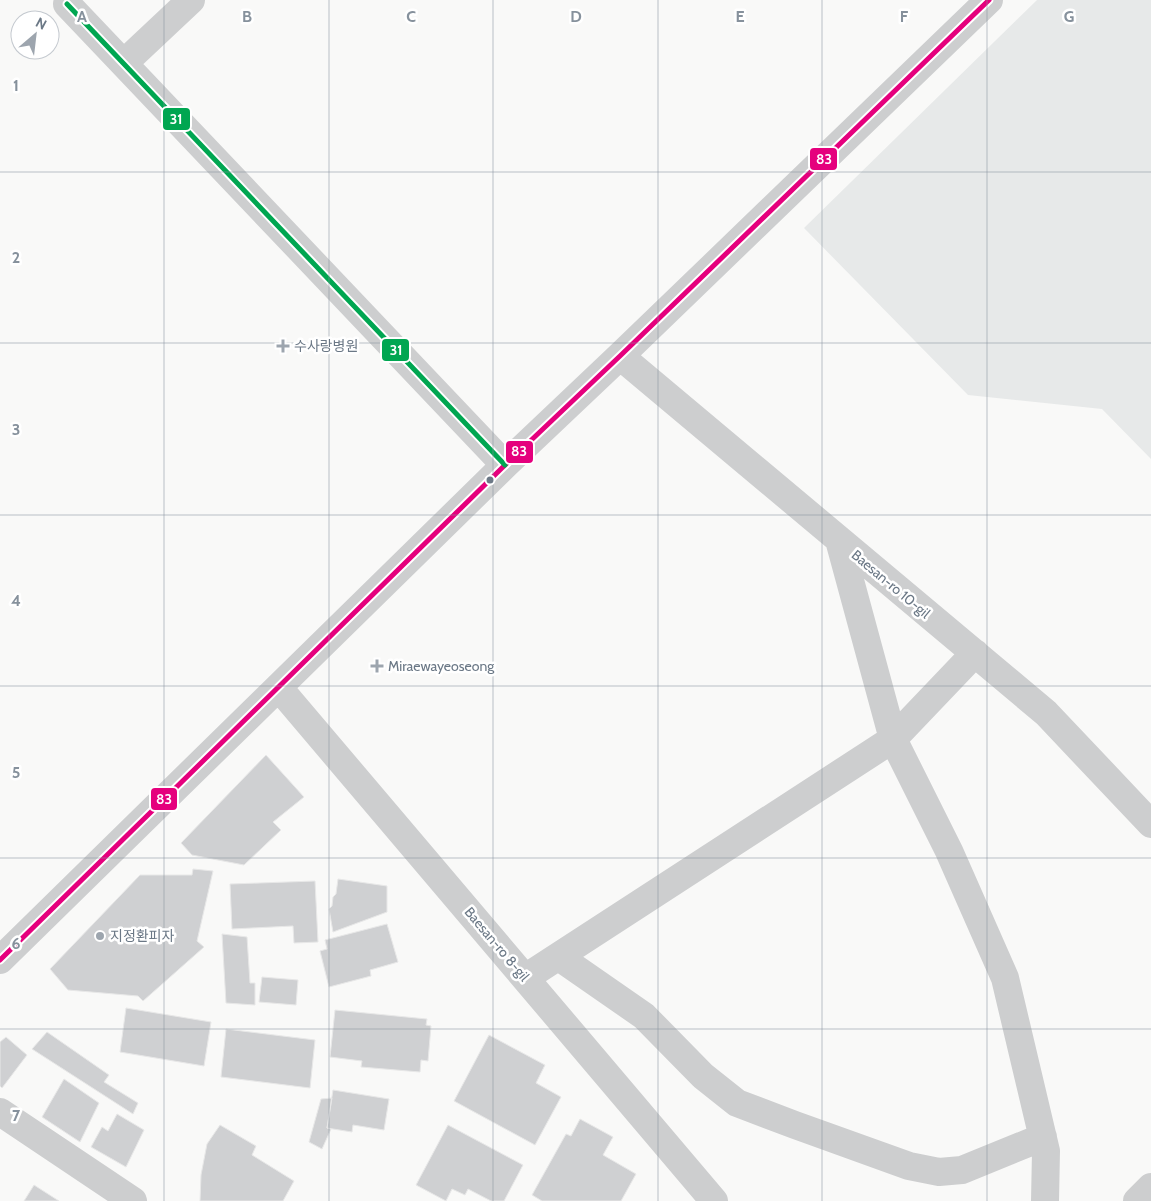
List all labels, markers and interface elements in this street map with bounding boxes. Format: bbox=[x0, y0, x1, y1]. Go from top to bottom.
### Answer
text: A bbox=[77, 7, 87, 26]
text: B bbox=[242, 7, 252, 26]
text: C bbox=[406, 7, 416, 26]
text: D bbox=[570, 7, 582, 26]
text: E bbox=[735, 7, 745, 26]
text: F bbox=[900, 7, 909, 26]
text: G bbox=[1064, 7, 1074, 26]
north arrow bbox=[10, 10, 60, 60]
text: N bbox=[33, 13, 50, 34]
text: 1 bbox=[13, 76, 19, 95]
line badge: 31 bbox=[162, 107, 191, 131]
text: 31 bbox=[170, 110, 182, 128]
line badge: 83 bbox=[809, 147, 838, 171]
text: 83 bbox=[816, 150, 832, 168]
text: 2 bbox=[12, 248, 20, 267]
place label: 수사랑병원 bbox=[294, 337, 358, 355]
line badge: 31 bbox=[381, 338, 410, 362]
marker: 수사랑병원 bbox=[276, 339, 290, 353]
text: 31 bbox=[390, 341, 402, 359]
text: 3 bbox=[12, 420, 20, 439]
line badge: 83 bbox=[505, 440, 534, 464]
text: 83 bbox=[511, 442, 527, 460]
unlabelled marker bbox=[485, 475, 495, 485]
street label: Baesan-ro 10-gil bbox=[848, 546, 935, 623]
text: 4 bbox=[11, 591, 21, 610]
place label: Miraewayeoseong bbox=[388, 657, 495, 675]
marker: Miraewayeoseong bbox=[370, 659, 384, 673]
text: 5 bbox=[12, 763, 20, 782]
line badge: 83 bbox=[150, 787, 178, 811]
text: 83 bbox=[156, 790, 172, 808]
street label: Baesan-ro 8-gil bbox=[461, 903, 534, 985]
place label: 지정환피자 bbox=[110, 927, 175, 945]
marker: 지정환피자 bbox=[94, 930, 106, 942]
text: 6 bbox=[12, 934, 21, 953]
text: 7 bbox=[12, 1106, 21, 1125]

